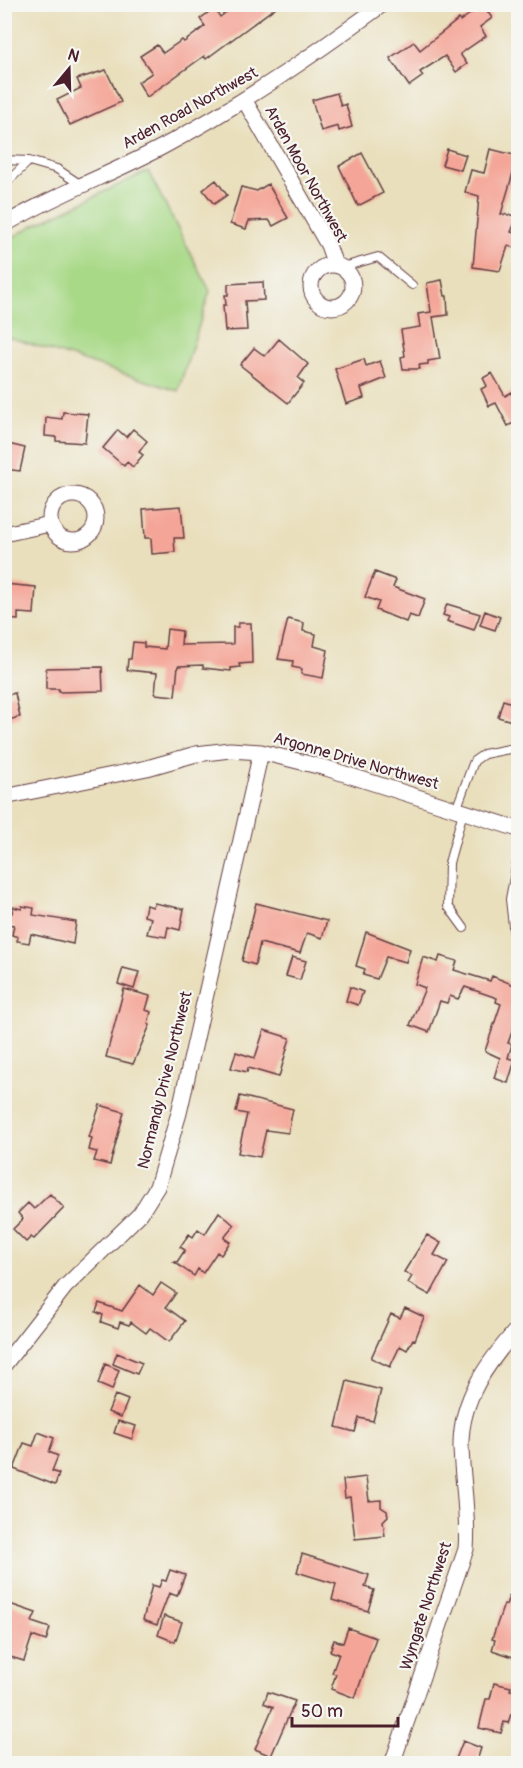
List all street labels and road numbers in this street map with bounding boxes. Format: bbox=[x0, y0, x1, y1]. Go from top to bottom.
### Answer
street label: Arden Road Northwest bbox=[119, 62, 262, 154]
street label: Arden Moor Northwest bbox=[260, 102, 352, 246]
street label: Argonne Drive Northwest bbox=[271, 728, 441, 794]
street label: Normandy Drive Northwest bbox=[133, 989, 197, 1171]
street label: Wyngate Northwest bbox=[396, 1539, 456, 1673]

